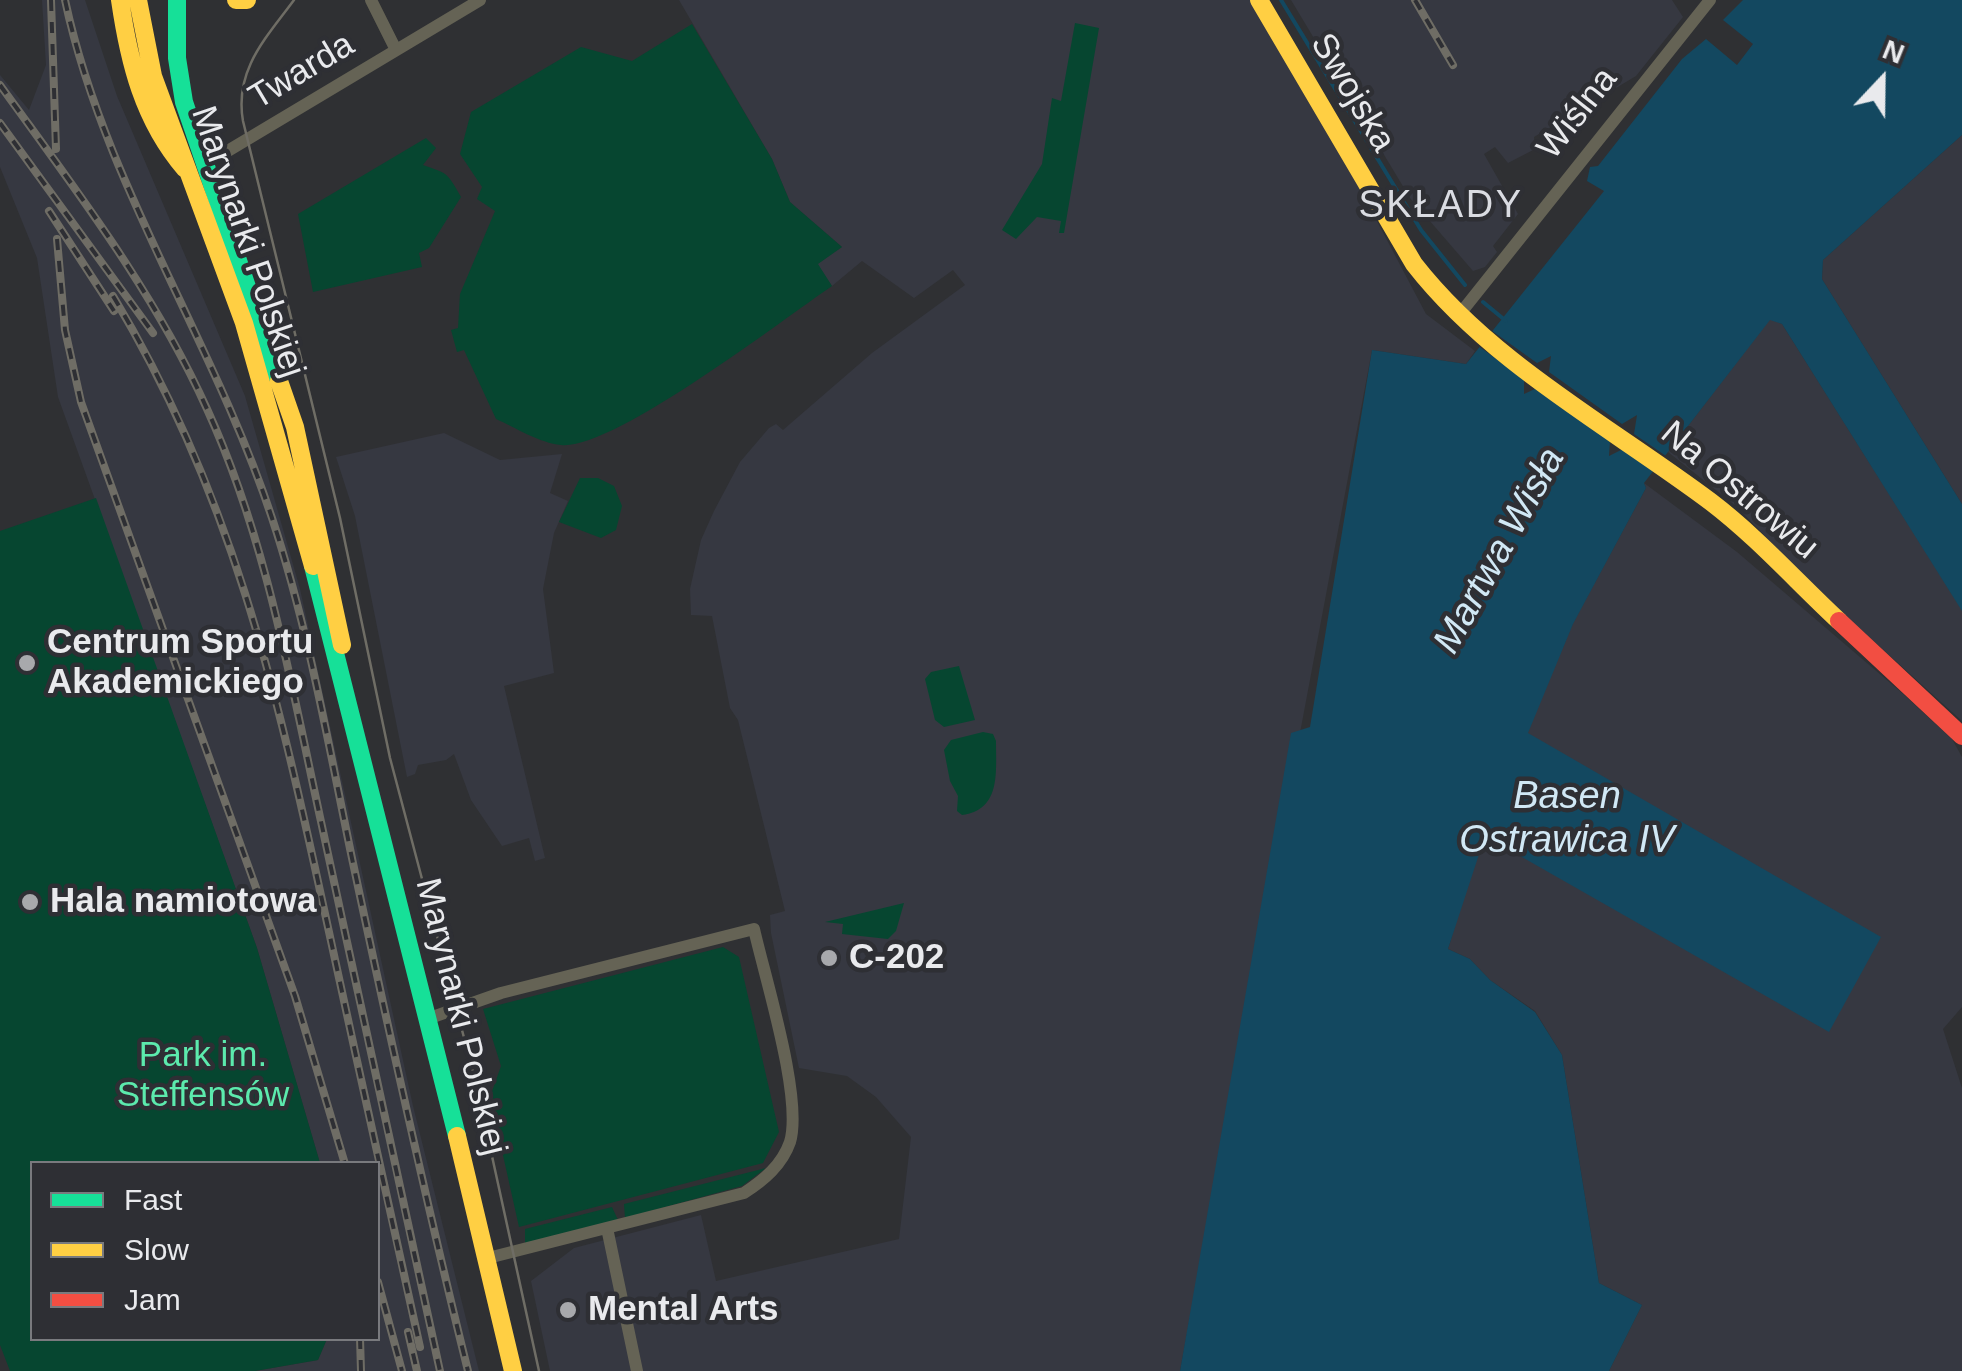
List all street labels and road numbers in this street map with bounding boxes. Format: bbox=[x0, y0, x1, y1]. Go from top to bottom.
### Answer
street label: Twarda bbox=[242, 24, 362, 120]
street label: Swojska bbox=[1300, 26, 1404, 160]
street label: Wiślna bbox=[1529, 60, 1627, 168]
street label: Marynarki Polskiej bbox=[181, 101, 313, 383]
street label: Na Ostrowiu bbox=[1652, 413, 1826, 569]
street label: Marynarki Polskiej bbox=[405, 874, 515, 1160]

